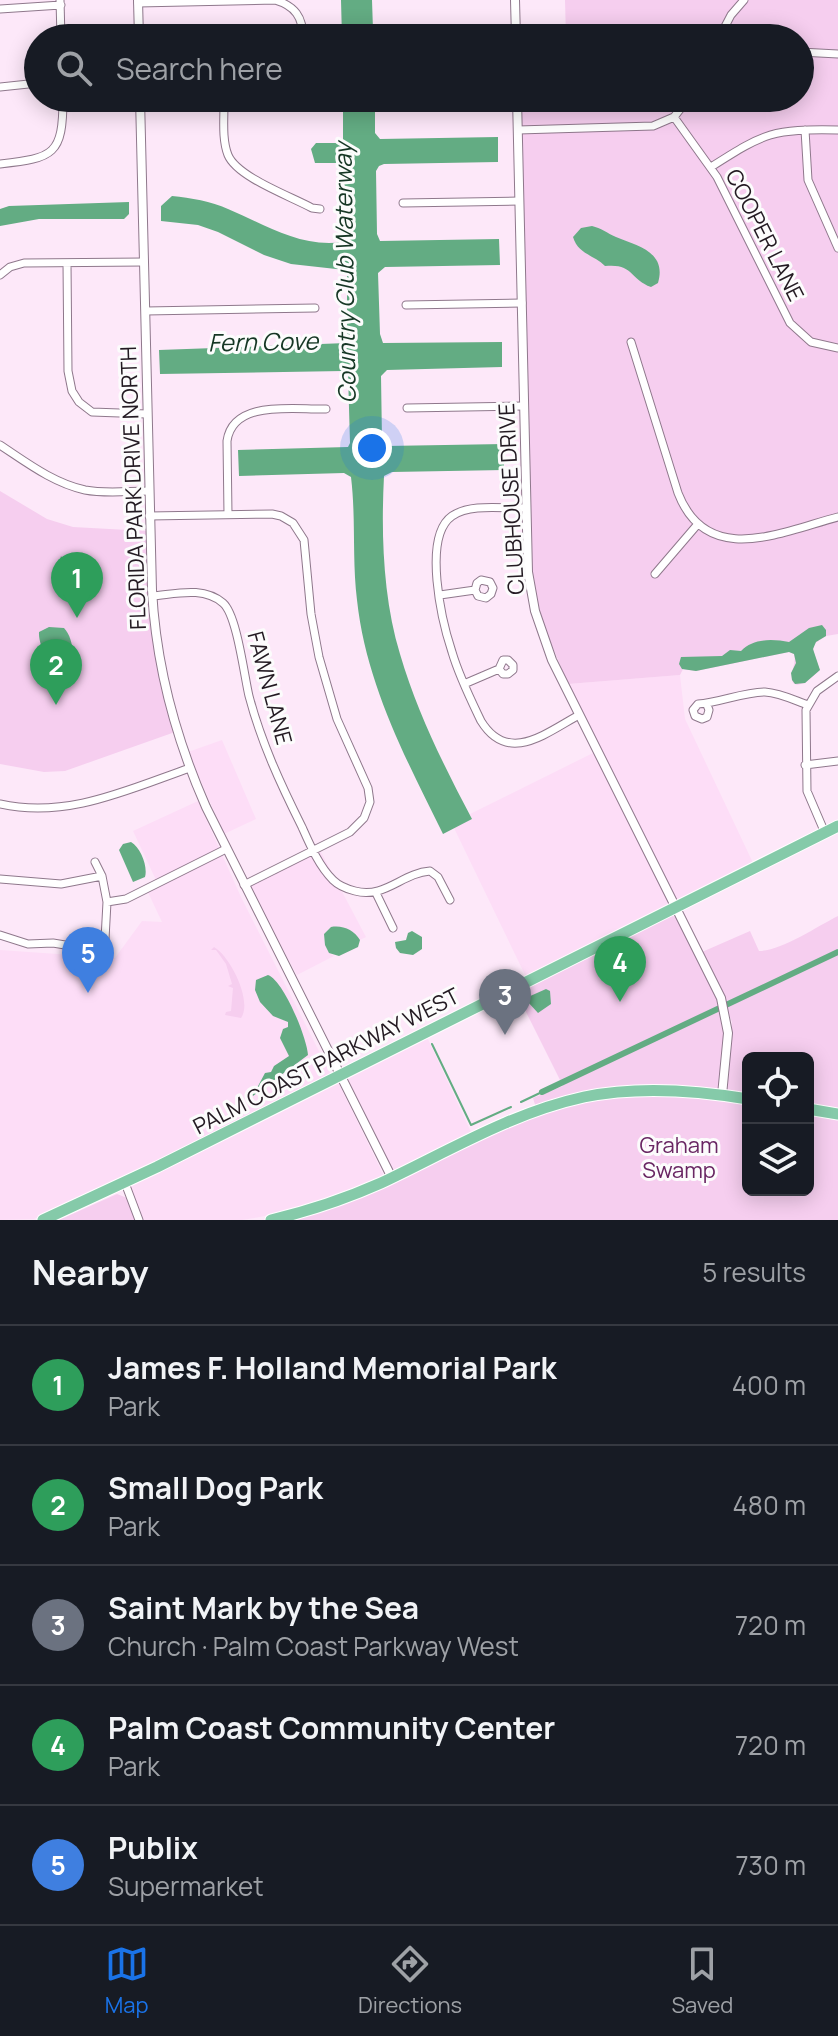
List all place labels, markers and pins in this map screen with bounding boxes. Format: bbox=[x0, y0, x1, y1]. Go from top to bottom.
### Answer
pin: 1 bbox=[51, 552, 103, 618]
pin: 2 bbox=[30, 639, 82, 705]
pin: 5 bbox=[62, 927, 114, 993]
pin: 4 bbox=[594, 936, 646, 1002]
pin: 3 bbox=[479, 969, 531, 1035]

